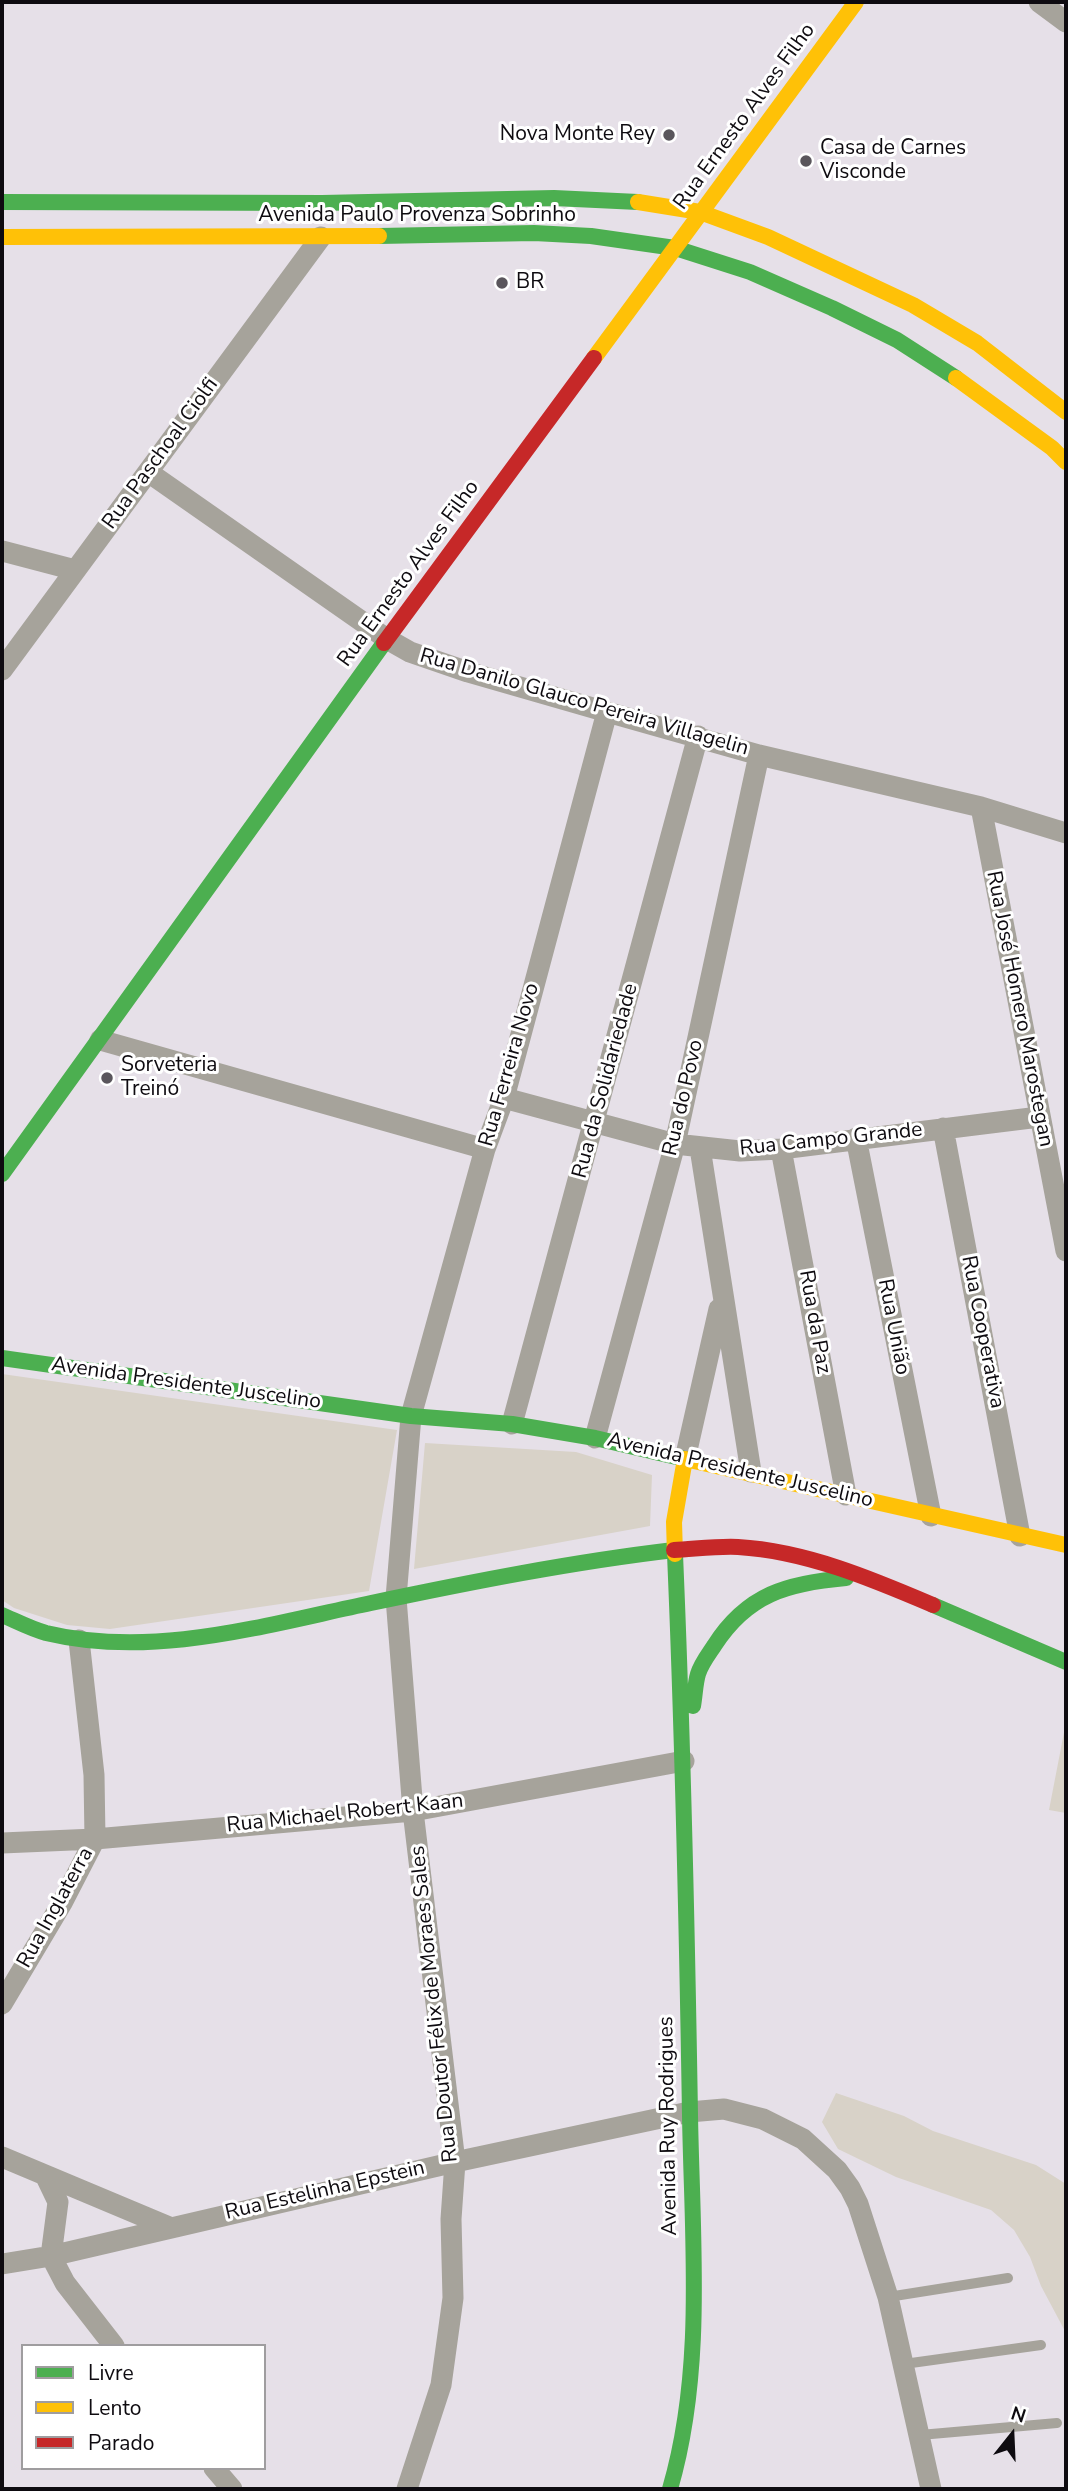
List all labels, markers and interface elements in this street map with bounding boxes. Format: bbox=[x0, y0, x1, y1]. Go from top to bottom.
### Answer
street label: Rua Ernesto Alves Filho bbox=[669, 19, 821, 215]
place label: Nova Monte Rey bbox=[500, 122, 655, 148]
marker: Nova Monte Rey bbox=[661, 127, 677, 143]
place label: Casa de Carnes Visconde bbox=[820, 136, 966, 186]
marker: Casa de Carnes Visconde bbox=[798, 153, 814, 169]
street label: Avenida Paulo Provenza Sobrinho bbox=[258, 203, 576, 229]
place label: BR bbox=[516, 270, 544, 296]
marker: BR bbox=[494, 275, 510, 291]
street label: Rua Paschoal Ciolfi bbox=[98, 373, 224, 535]
street label: Rua Ernesto Alves Filho bbox=[333, 476, 485, 672]
street label: Rua Danilo Glauco Pereira Villagelin bbox=[417, 644, 751, 762]
street label: Rua José Homero Marostegan bbox=[980, 869, 1058, 1149]
street label: Rua Ferreira Novo bbox=[475, 980, 545, 1150]
street label: Rua da Solidariedade bbox=[568, 981, 644, 1181]
street label: Rua do Povo bbox=[658, 1038, 710, 1158]
place label: Sorveteria Treinó bbox=[121, 1053, 217, 1103]
marker: Sorveteria Treinó bbox=[99, 1070, 115, 1086]
street label: Rua Campo Grande bbox=[738, 1118, 924, 1162]
street label: Rua Cooperativa bbox=[955, 1254, 1009, 1410]
street label: Rua da Paz bbox=[792, 1268, 836, 1376]
street label: Rua União bbox=[871, 1277, 915, 1377]
street label: Avenida Presidente Juscelino bbox=[50, 1353, 322, 1415]
street label: Avenida Presidente Juscelino bbox=[605, 1428, 875, 1514]
street label: Rua Michael Robert Kaan bbox=[225, 1789, 465, 1839]
street label: Rua Inglaterra bbox=[13, 1843, 99, 1973]
street label: Rua Doutor Félix de Moraes Sales bbox=[406, 1845, 464, 2163]
street label: Avenida Ruy Rodrigues bbox=[654, 2016, 684, 2236]
street label: Rua Estelinha Epstein bbox=[223, 2156, 427, 2226]
legend bbox=[21, 2344, 266, 2470]
text: Livre bbox=[88, 2359, 134, 2387]
text: Lento bbox=[88, 2394, 141, 2422]
north arrow bbox=[977, 2400, 1047, 2470]
text: N bbox=[1008, 2400, 1029, 2430]
text: Parado bbox=[88, 2429, 154, 2457]

